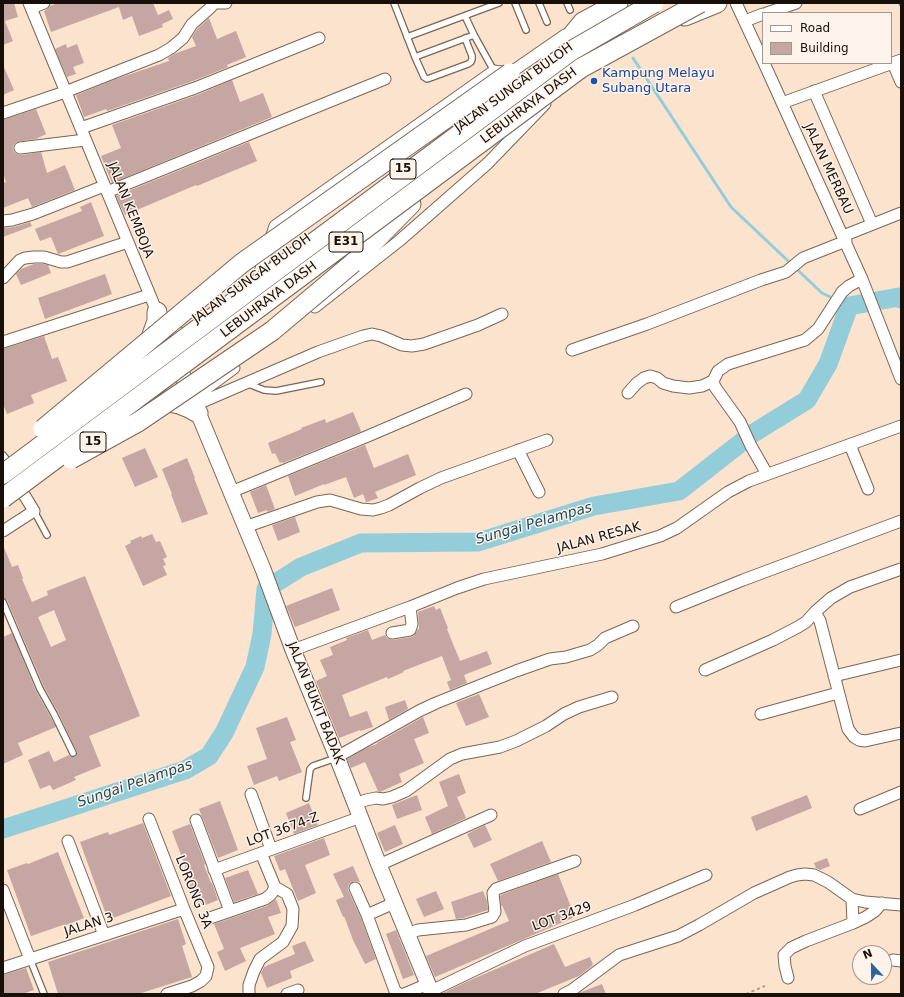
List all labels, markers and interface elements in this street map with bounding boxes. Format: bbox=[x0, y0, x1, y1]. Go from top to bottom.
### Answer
legend bbox=[762, 12, 892, 64]
text: Road bbox=[800, 21, 830, 35]
street label: JALAN SUNGAI BULOH bbox=[452, 40, 576, 136]
text: Building bbox=[800, 41, 849, 55]
street label: LEBUHRAYA DASH bbox=[478, 65, 580, 147]
place label: Kampung Melayu Subang Utara bbox=[602, 66, 715, 97]
marker: Kampung Melayu Subang Utara bbox=[589, 76, 599, 86]
street label: JALAN MERBAU bbox=[800, 121, 856, 217]
road number: 15 bbox=[390, 159, 416, 179]
street label: JALAN KEMBOJA bbox=[104, 160, 156, 260]
street label: JALAN SUNGAI BULOH bbox=[190, 231, 314, 327]
road number: E31 bbox=[329, 232, 363, 252]
street label: LEBUHRAYA DASH bbox=[218, 259, 320, 341]
road number: 15 bbox=[80, 432, 106, 452]
water label: Sungai Pelampas bbox=[474, 499, 594, 549]
street label: JALAN RESAK bbox=[555, 519, 643, 557]
street label: JALAN BUKIT BADAK bbox=[283, 640, 347, 766]
water label: Sungai Pelampas bbox=[75, 756, 195, 812]
street label: LOT 3674-Z bbox=[245, 810, 321, 850]
street label: LORONG 3A bbox=[171, 853, 215, 931]
street label: LOT 3429 bbox=[530, 899, 594, 935]
street label: JALAN 3 bbox=[62, 910, 116, 940]
north arrow bbox=[852, 945, 892, 985]
text: N bbox=[861, 947, 874, 962]

